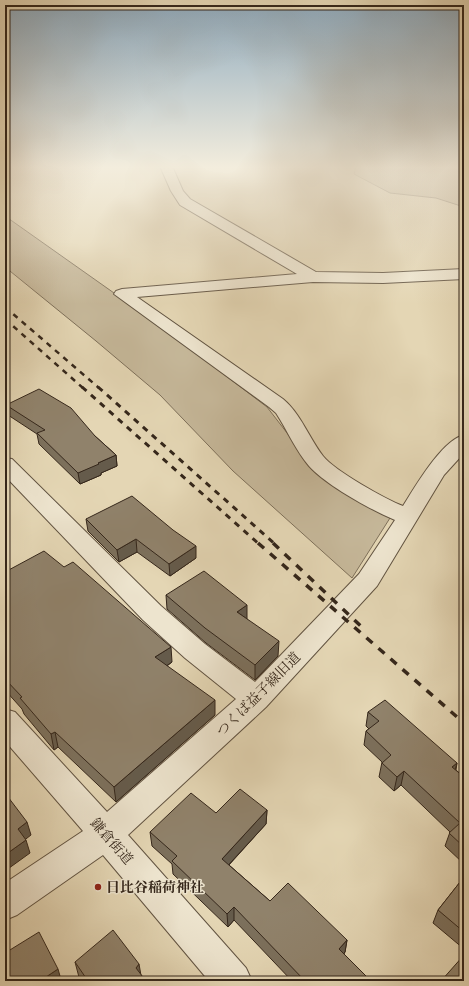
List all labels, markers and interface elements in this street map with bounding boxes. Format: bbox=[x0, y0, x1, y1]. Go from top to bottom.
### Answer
street label: つくば益子線旧道 bbox=[213, 649, 304, 740]
street label: 鎌倉街道 bbox=[87, 815, 136, 868]
place label: 日比谷稲荷神社 bbox=[106, 879, 204, 896]
marker: 日比谷稲荷神社 bbox=[93, 882, 103, 892]

